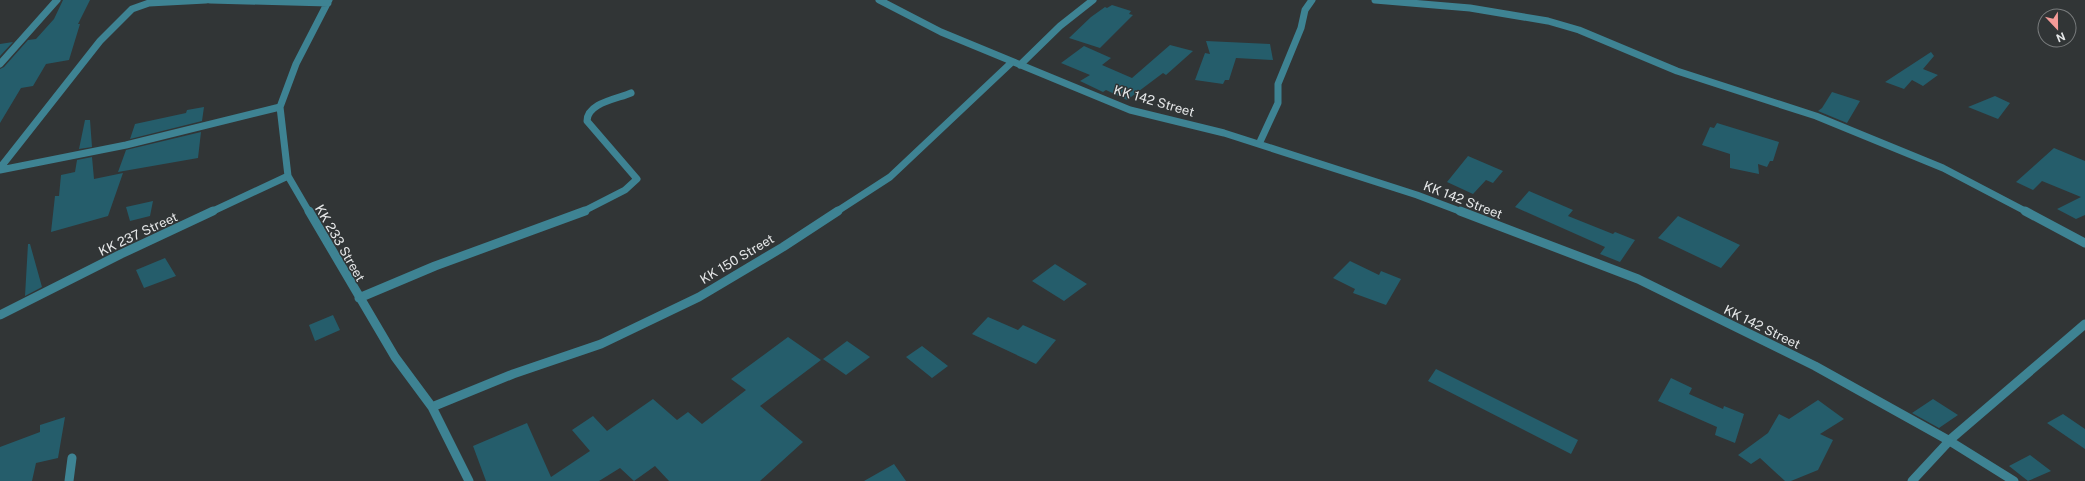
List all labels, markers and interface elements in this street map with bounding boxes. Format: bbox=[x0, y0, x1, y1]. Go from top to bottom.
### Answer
north arrow bbox=[2037, 8, 2077, 48]
text: N bbox=[2055, 30, 2067, 44]
street label: KK 142 Street bbox=[1112, 82, 1196, 120]
street label: KK 142 Street bbox=[1421, 178, 1505, 222]
street label: KK 233 Street bbox=[312, 202, 368, 284]
street label: KK 237 Street bbox=[96, 209, 180, 259]
street label: KK 150 Street bbox=[697, 231, 777, 287]
street label: KK 142 Street bbox=[1721, 302, 1803, 352]

